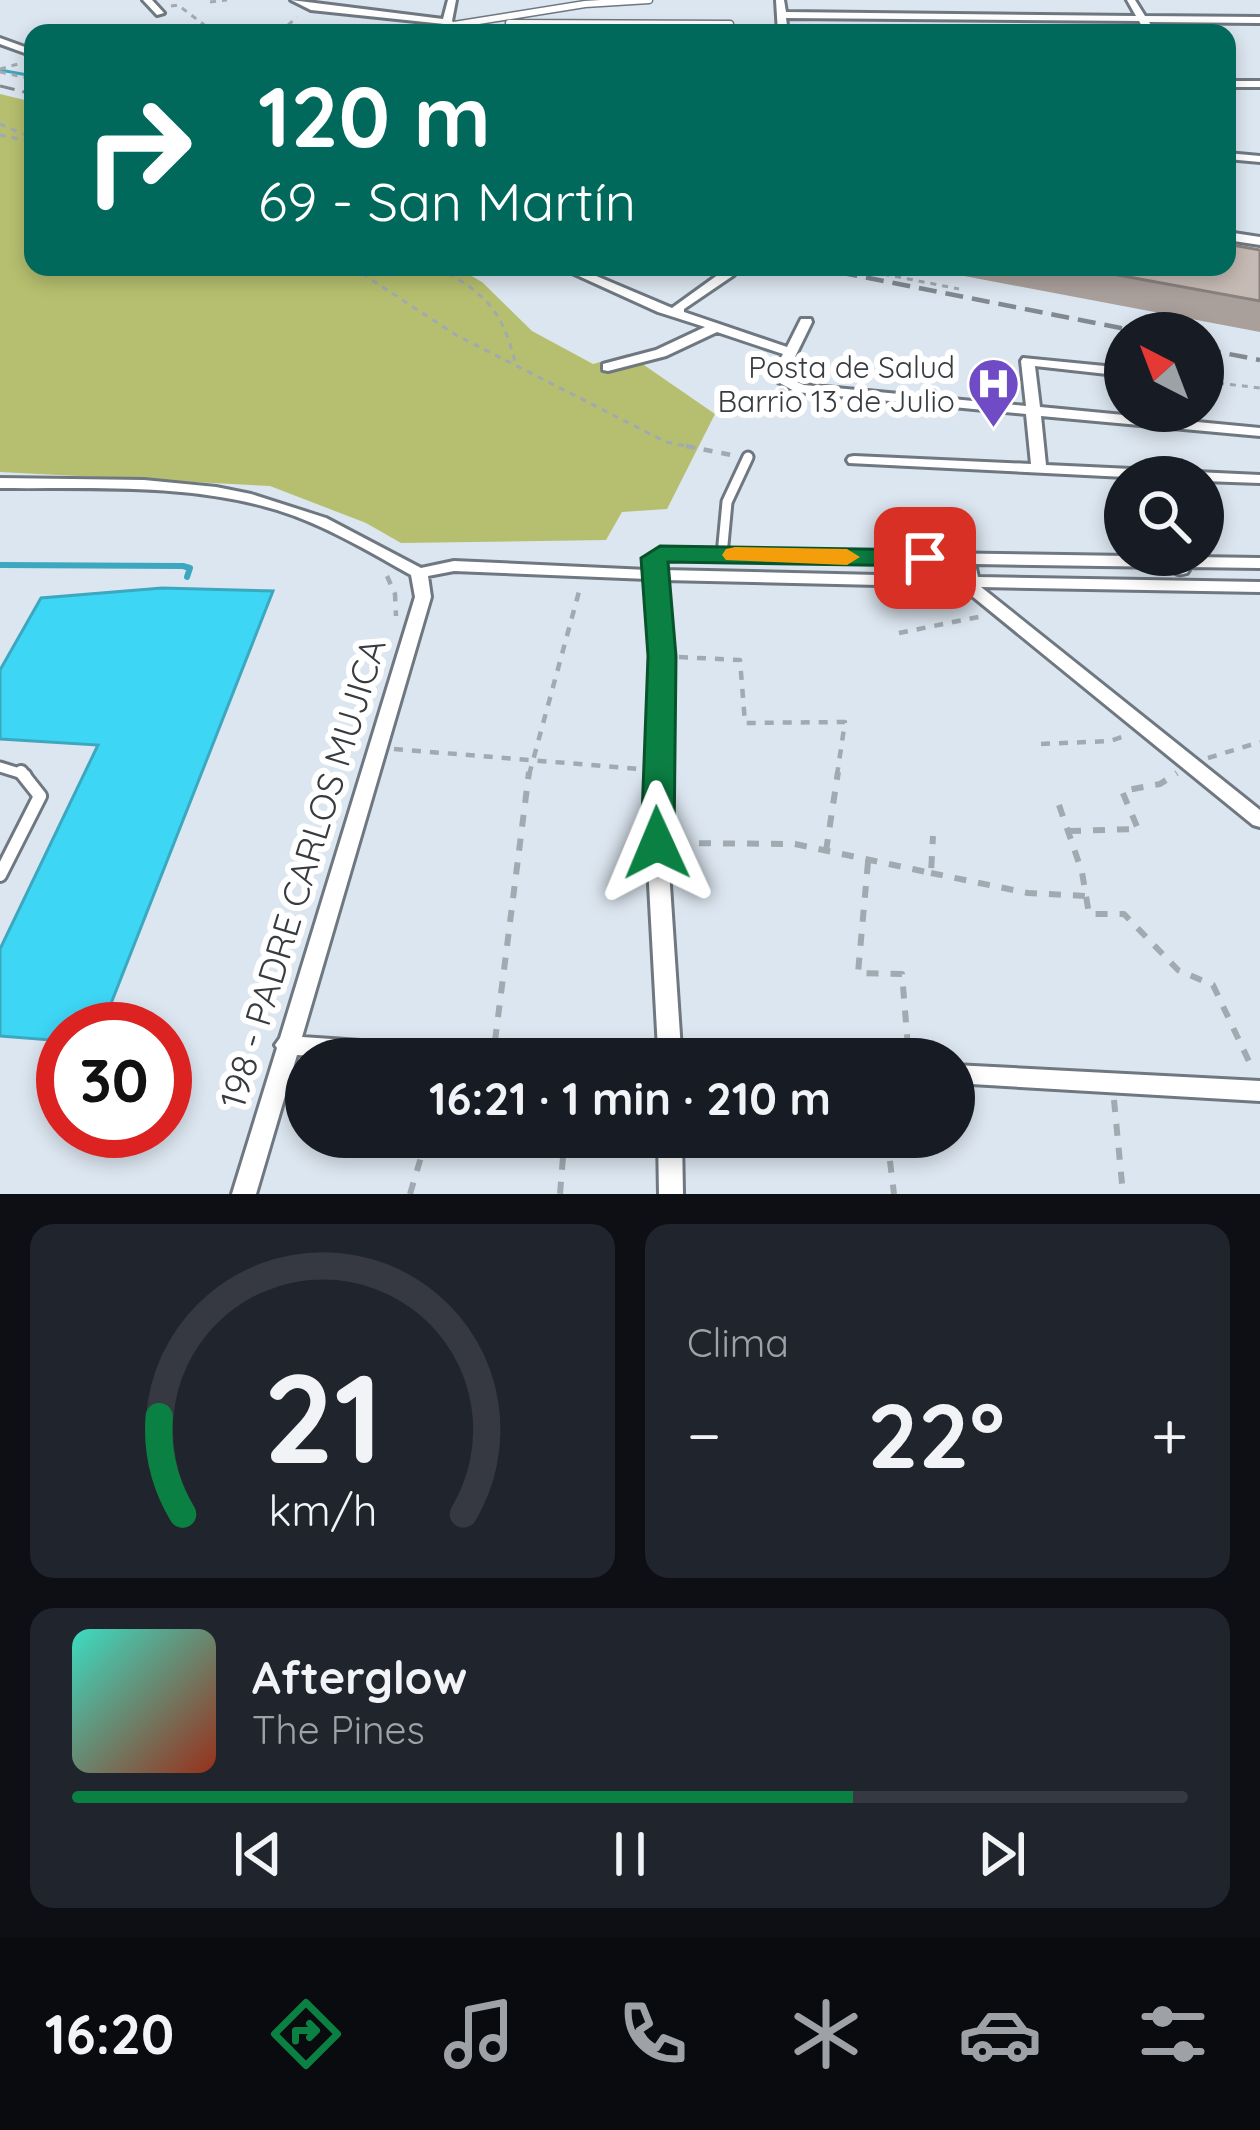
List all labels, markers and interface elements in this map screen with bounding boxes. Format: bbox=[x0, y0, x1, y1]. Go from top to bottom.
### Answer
text: 120 m bbox=[258, 63, 491, 168]
icon: right bbox=[60, 72, 216, 228]
text: 69 - San Martín bbox=[258, 167, 636, 235]
north arrow bbox=[1104, 312, 1224, 432]
map controls bbox=[1104, 312, 1224, 576]
place label: Posta de Salud Barrio 13 de Julio bbox=[717, 348, 955, 420]
hospital icon: Posta de Salud Barrio 13 de Julio bbox=[966, 356, 1022, 430]
button: search bbox=[1104, 456, 1224, 576]
pin bbox=[874, 507, 976, 609]
icon: arrive bbox=[892, 525, 958, 591]
street label: 198 - PADRE CARLOS MUJICA bbox=[209, 633, 395, 1113]
position arrow bbox=[594, 780, 720, 906]
speed limit sign: 30 bbox=[36, 1002, 192, 1158]
text: 16:21 · 1 min · 210 m bbox=[429, 1070, 831, 1126]
text: Clima bbox=[687, 1318, 789, 1367]
text: 21 bbox=[263, 1338, 382, 1494]
text: 22° bbox=[867, 1378, 1005, 1491]
text: − bbox=[687, 1393, 721, 1476]
text: + bbox=[1151, 1393, 1188, 1476]
text: km/h bbox=[268, 1483, 377, 1537]
text: Afterglow bbox=[252, 1649, 467, 1705]
text: The Pines bbox=[252, 1705, 425, 1754]
icon: previous bbox=[225, 1821, 291, 1887]
icon: pause bbox=[597, 1821, 663, 1887]
icon: next bbox=[969, 1821, 1035, 1887]
icon: directions bbox=[264, 1992, 348, 2076]
icon: music bbox=[437, 1992, 521, 2076]
icon: phone bbox=[611, 1992, 695, 2076]
icon: climate bbox=[784, 1992, 868, 2076]
icon: car bbox=[958, 1992, 1042, 2076]
icon: filters bbox=[1131, 1992, 1215, 2076]
text: 16:20 bbox=[45, 2000, 174, 2068]

